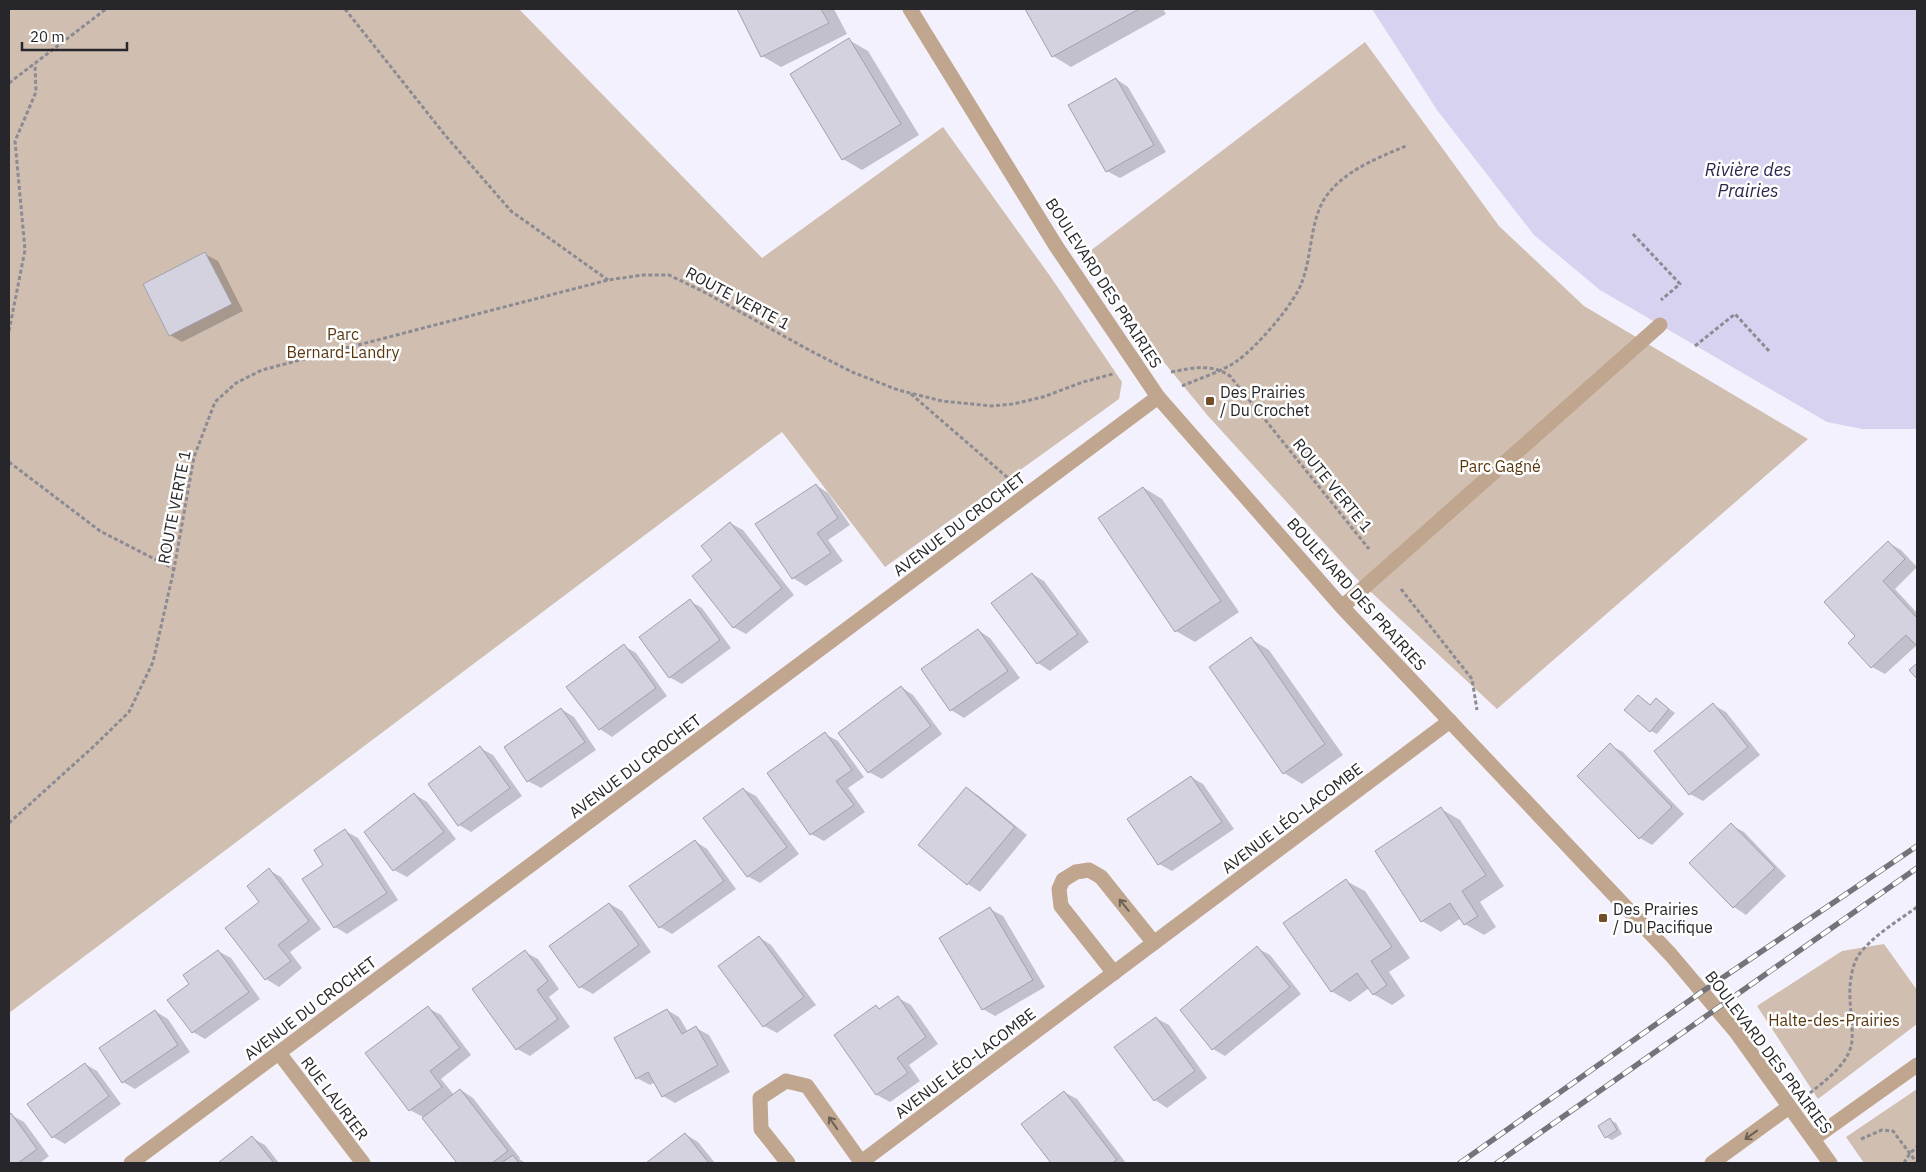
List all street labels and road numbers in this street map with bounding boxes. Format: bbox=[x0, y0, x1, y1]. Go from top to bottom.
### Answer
street label: BOULEVARD DES PRAIRIES bbox=[1041, 194, 1167, 372]
street label: ROUTE VERTE 1 bbox=[682, 262, 794, 334]
street label: ROUTE VERTE 1 bbox=[1289, 434, 1377, 536]
street label: ROUTE VERTE 1 bbox=[153, 449, 195, 565]
street label: AVENUE DU CROCHET bbox=[889, 468, 1029, 580]
street label: BOULEVARD DES PRAIRIES bbox=[1283, 513, 1431, 675]
street label: AVENUE DU CROCHET bbox=[565, 710, 705, 822]
street label: AVENUE LÉO-LACOMBE bbox=[1217, 758, 1366, 878]
street label: AVENUE DU CROCHET bbox=[240, 952, 380, 1064]
street label: BOULEVARD DES PRAIRIES bbox=[1701, 967, 1837, 1137]
street label: AVENUE LÉO-LACOMBE bbox=[890, 1003, 1039, 1123]
street label: RUE LAURIER bbox=[297, 1052, 373, 1144]

